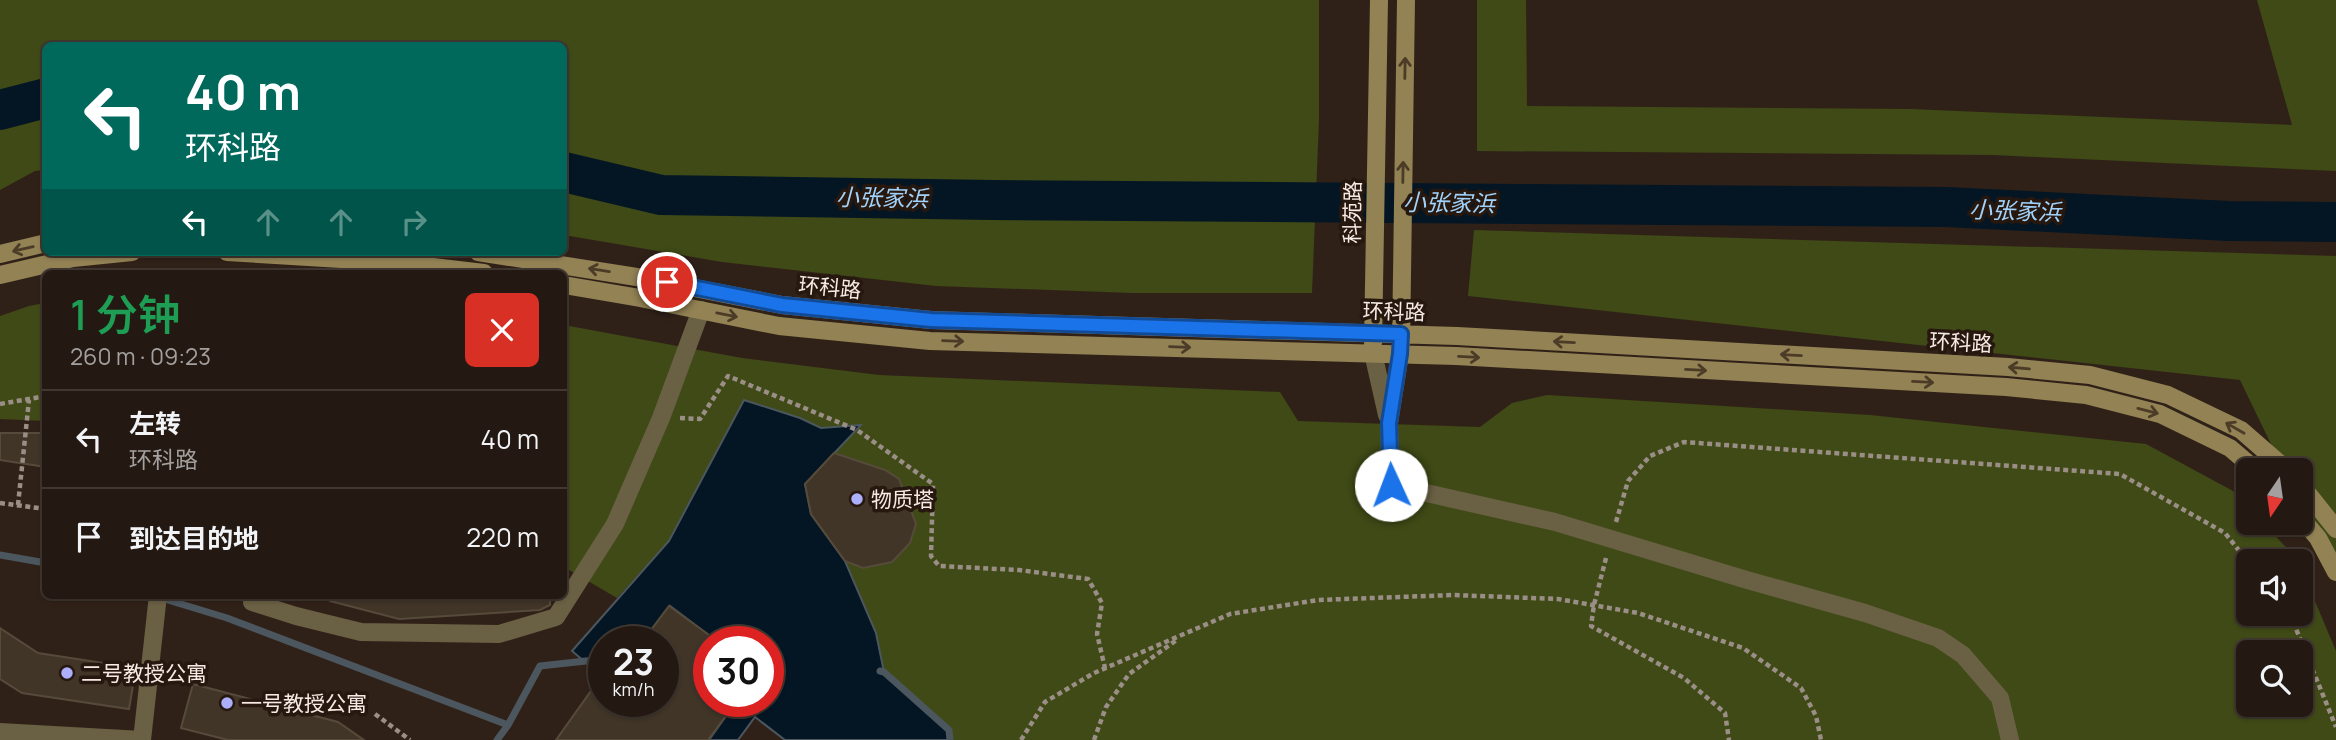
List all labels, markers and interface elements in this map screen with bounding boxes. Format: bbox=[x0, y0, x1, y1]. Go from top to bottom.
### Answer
one-way arrow bbox=[1398, 57, 1412, 80]
text: 40 m bbox=[185, 58, 301, 125]
icon: left bbox=[70, 70, 161, 161]
text: 环科路 bbox=[185, 125, 281, 169]
one-way arrow bbox=[1396, 161, 1410, 184]
water label: 小张家浜 bbox=[836, 180, 930, 214]
street label: 科苑路 bbox=[1337, 180, 1367, 244]
water label: 小张家浜 bbox=[1403, 185, 1497, 219]
water label: 小张家浜 bbox=[1968, 192, 2064, 228]
icon: left bbox=[176, 203, 214, 241]
icon: ahead bbox=[249, 203, 287, 241]
icon: ahead bbox=[322, 203, 360, 241]
icon: right bbox=[395, 203, 433, 241]
one-way arrow bbox=[12, 243, 35, 256]
pin bbox=[637, 252, 697, 312]
one-way arrow bbox=[588, 263, 611, 276]
icon: arrive bbox=[648, 263, 686, 301]
street label: 环科路 bbox=[797, 270, 863, 304]
text: 1 分钟 bbox=[70, 285, 180, 343]
button: close bbox=[465, 293, 539, 367]
street label: 环科路 bbox=[1362, 296, 1426, 326]
one-way arrow bbox=[715, 309, 738, 322]
street label: 环科路 bbox=[1929, 326, 1993, 358]
one-way arrow bbox=[941, 335, 964, 348]
one-way arrow bbox=[1554, 335, 1576, 348]
text: 260 m · 09:23 bbox=[70, 340, 211, 372]
one-way arrow bbox=[1168, 341, 1191, 354]
one-way arrow bbox=[1780, 348, 1803, 361]
one-way arrow bbox=[1457, 350, 1480, 363]
one-way arrow bbox=[2008, 361, 2030, 374]
one-way arrow bbox=[1684, 363, 1707, 376]
one-way arrow bbox=[1911, 376, 1934, 389]
text: 左转 bbox=[129, 405, 181, 441]
one-way arrow bbox=[2137, 405, 2159, 418]
icon: left bbox=[70, 420, 108, 458]
text: 40 m bbox=[481, 421, 539, 457]
one-way arrow bbox=[2226, 421, 2246, 435]
text: 环科路 bbox=[129, 443, 198, 475]
position arrow bbox=[1354, 448, 1428, 522]
north arrow bbox=[2236, 458, 2314, 536]
map controls bbox=[2236, 458, 2313, 717]
place label: 物质塔 bbox=[871, 485, 934, 513]
marker: 物质塔 bbox=[849, 491, 865, 507]
icon: arrive bbox=[70, 518, 108, 556]
text: 220 m bbox=[466, 519, 539, 555]
text: 到达目的地 bbox=[129, 520, 259, 556]
button: sound bbox=[2236, 549, 2313, 626]
speed limit sign: 30 bbox=[693, 626, 784, 717]
text: 23 bbox=[613, 638, 654, 686]
button: search bbox=[2236, 640, 2313, 717]
place label: 二号教授公寓 bbox=[81, 659, 207, 687]
marker: 二号教授公寓 bbox=[59, 665, 75, 681]
text: km/h bbox=[613, 677, 654, 701]
place label: 一号教授公寓 bbox=[241, 689, 367, 717]
marker: 一号教授公寓 bbox=[219, 695, 235, 711]

